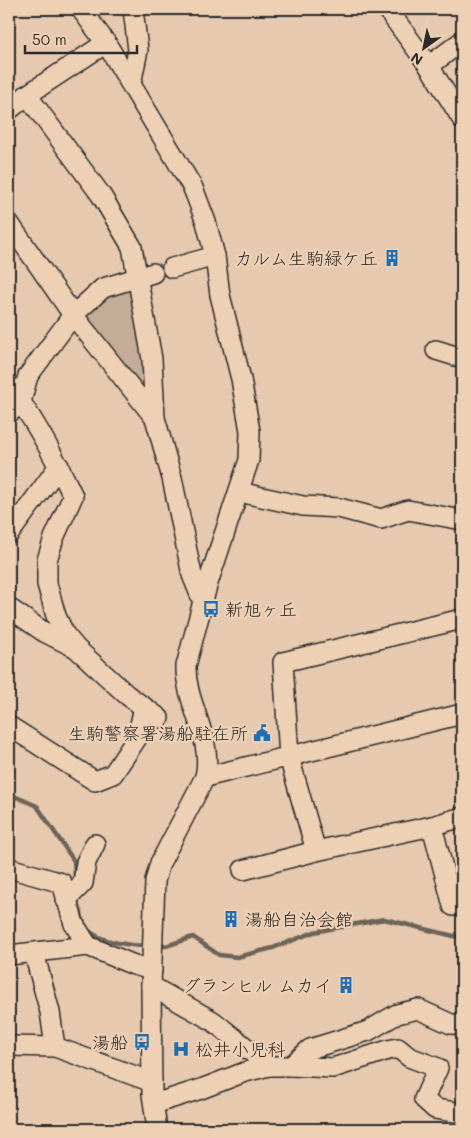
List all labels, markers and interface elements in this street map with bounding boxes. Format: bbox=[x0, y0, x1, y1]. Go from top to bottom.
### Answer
scale bar bbox=[25, 22, 138, 54]
north arrow bbox=[398, 22, 448, 72]
text: 50 m bbox=[32, 29, 67, 49]
text: N bbox=[407, 48, 426, 70]
place label: カルム生駒緑ケ丘 bbox=[235, 246, 378, 270]
building icon: カルム生駒緑ケ丘 bbox=[382, 248, 402, 268]
place label: 新旭ヶ丘 bbox=[225, 597, 297, 621]
bus stop icon: 新旭ヶ丘 bbox=[201, 599, 221, 619]
place label: 生駒警察署湯船駐在所 bbox=[68, 721, 248, 745]
public building icon: 生駒警察署湯船駐在所 bbox=[252, 723, 272, 743]
place label: 湯船自治会館 bbox=[245, 907, 353, 931]
building icon: 湯船自治会館 bbox=[221, 909, 241, 929]
place label: グランヒル ムカイ bbox=[183, 973, 332, 997]
building icon: グランヒル ムカイ bbox=[336, 975, 356, 995]
place label: 湯船 bbox=[92, 1030, 128, 1054]
bus stop icon: 湯船 bbox=[132, 1032, 152, 1052]
place label: 松井小児科 bbox=[195, 1037, 285, 1061]
hospital icon: 松井小児科 bbox=[171, 1039, 191, 1059]

